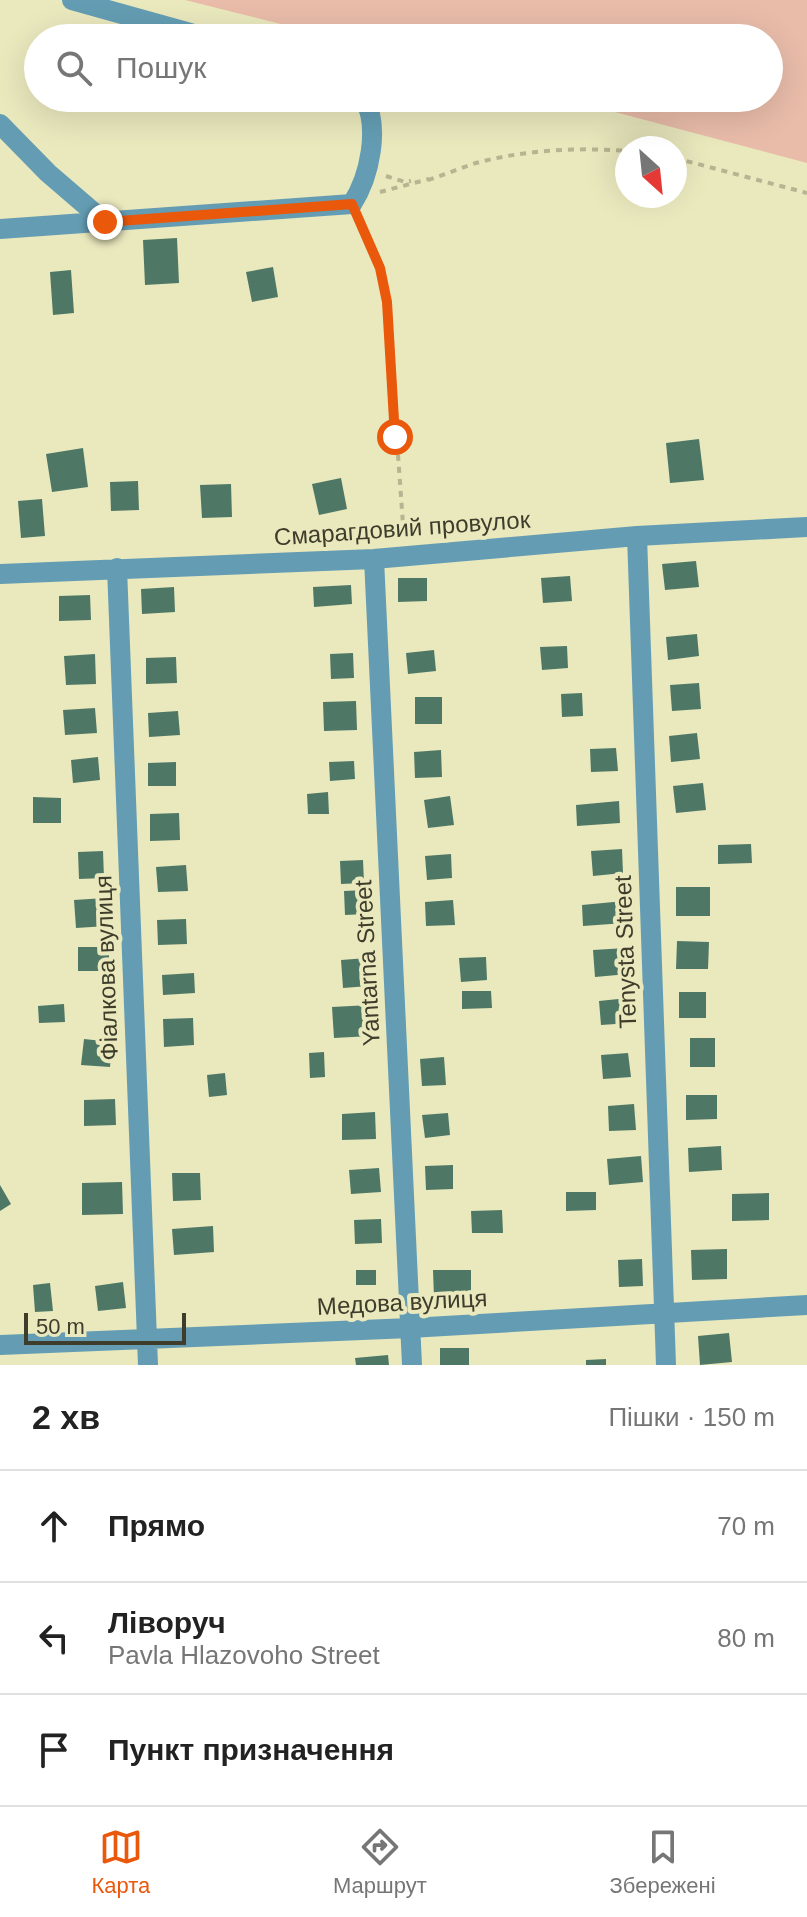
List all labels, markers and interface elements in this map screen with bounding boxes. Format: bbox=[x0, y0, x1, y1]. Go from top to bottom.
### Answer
search box bbox=[24, 24, 783, 112]
icon: search bbox=[52, 46, 96, 90]
text: Пошук bbox=[116, 51, 206, 84]
north arrow bbox=[615, 136, 687, 208]
route end bbox=[87, 204, 123, 240]
route start bbox=[377, 419, 413, 455]
street label: Смарагдовий провулок bbox=[273, 506, 531, 550]
street label: Фіалкова вулиця bbox=[89, 875, 123, 1061]
street label: Tenysta Street bbox=[609, 875, 641, 1029]
street label: Yantarna Street bbox=[349, 879, 385, 1047]
street label: Медова вулиця bbox=[316, 1284, 488, 1320]
scale bar bbox=[24, 1309, 186, 1345]
text: 50 m bbox=[36, 1314, 85, 1339]
text: 2 хв bbox=[32, 1398, 100, 1436]
text: Пішки · 150 m bbox=[608, 1402, 775, 1432]
icon: ahead bbox=[32, 1504, 76, 1548]
text: Прямо bbox=[108, 1509, 205, 1542]
text: 70 m bbox=[717, 1511, 775, 1541]
text: Ліворуч bbox=[108, 1606, 226, 1639]
icon: left bbox=[32, 1616, 76, 1660]
text: 80 m bbox=[717, 1623, 775, 1653]
text: Pavla Hlazovoho Street bbox=[108, 1640, 380, 1670]
icon: arrive bbox=[32, 1728, 76, 1772]
text: Пункт призначення bbox=[108, 1733, 394, 1766]
tab: Карта bbox=[91, 1825, 150, 1899]
tab: Маршрут bbox=[333, 1825, 427, 1899]
tab: Збережені bbox=[610, 1825, 716, 1899]

